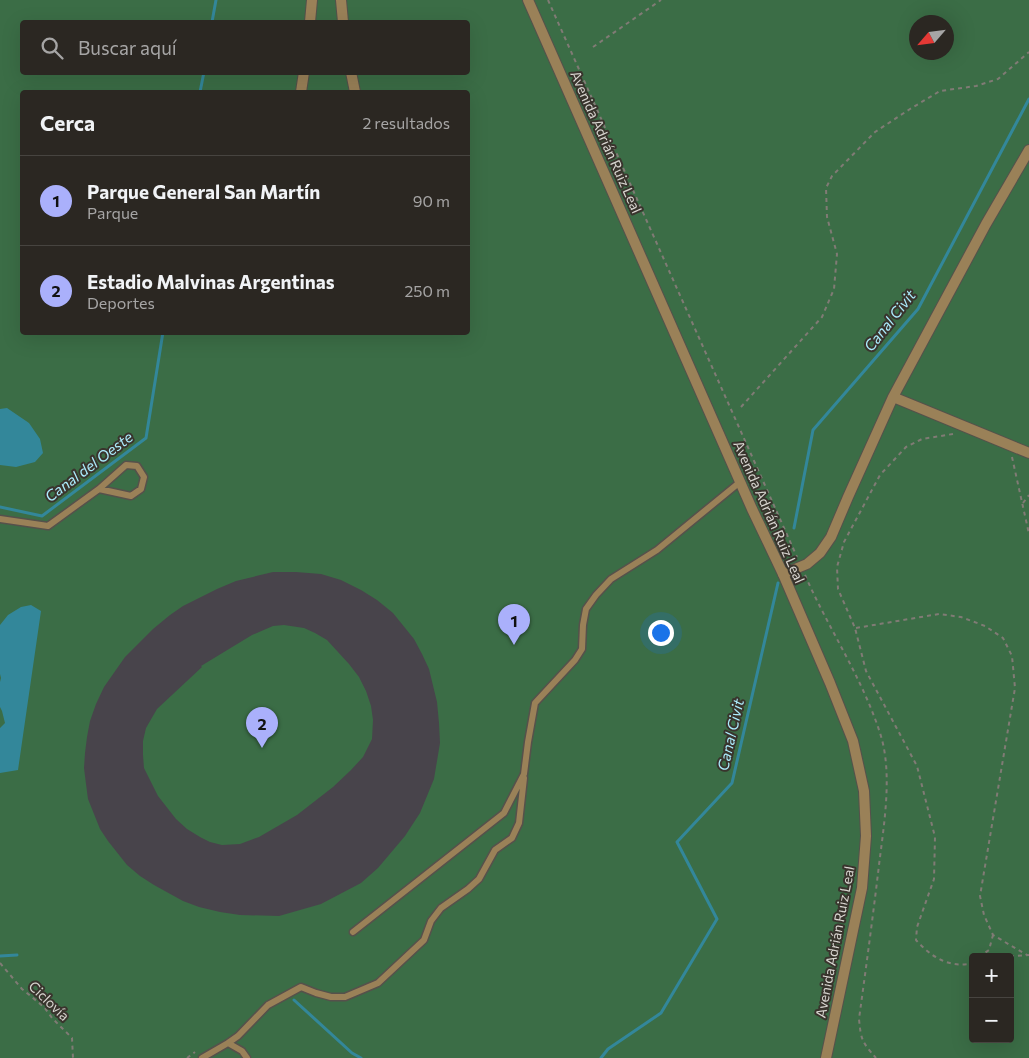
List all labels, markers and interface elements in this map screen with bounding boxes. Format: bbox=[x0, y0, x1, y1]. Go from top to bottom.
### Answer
north arrow bbox=[909, 15, 954, 60]
search box bbox=[20, 20, 470, 75]
icon: search bbox=[38, 34, 66, 62]
text: Buscar aquí bbox=[78, 36, 177, 59]
street label: Avenida Adrián Ruiz Leal bbox=[567, 68, 646, 216]
text: Cerca bbox=[40, 110, 95, 135]
text: 2 resultados bbox=[362, 113, 450, 132]
text: Parque General San Martín bbox=[87, 180, 320, 203]
text: 1 bbox=[52, 191, 60, 210]
text: 90 m bbox=[413, 191, 450, 210]
text: Parque bbox=[87, 203, 138, 222]
text: Estadio Malvinas Argentinas bbox=[87, 270, 335, 293]
text: 2 bbox=[51, 281, 61, 300]
text: 250 m bbox=[404, 281, 450, 300]
water label: Canal Civit bbox=[860, 285, 919, 355]
text: Deportes bbox=[87, 293, 155, 312]
water label: Canal del Oeste bbox=[41, 427, 136, 505]
street label: Avenida Adrián Ruiz Leal bbox=[730, 438, 809, 586]
pin: 1 bbox=[498, 604, 530, 645]
your location bbox=[648, 620, 674, 646]
water label: Canal Civit bbox=[713, 696, 747, 772]
pin: 2 bbox=[246, 707, 278, 748]
street label: Avenida Adrián Ruiz Leal bbox=[811, 865, 858, 1019]
map controls bbox=[969, 953, 1014, 1043]
button: + bbox=[969, 953, 1014, 998]
street label: Ciclovía bbox=[25, 977, 73, 1024]
button: − bbox=[969, 998, 1014, 1043]

